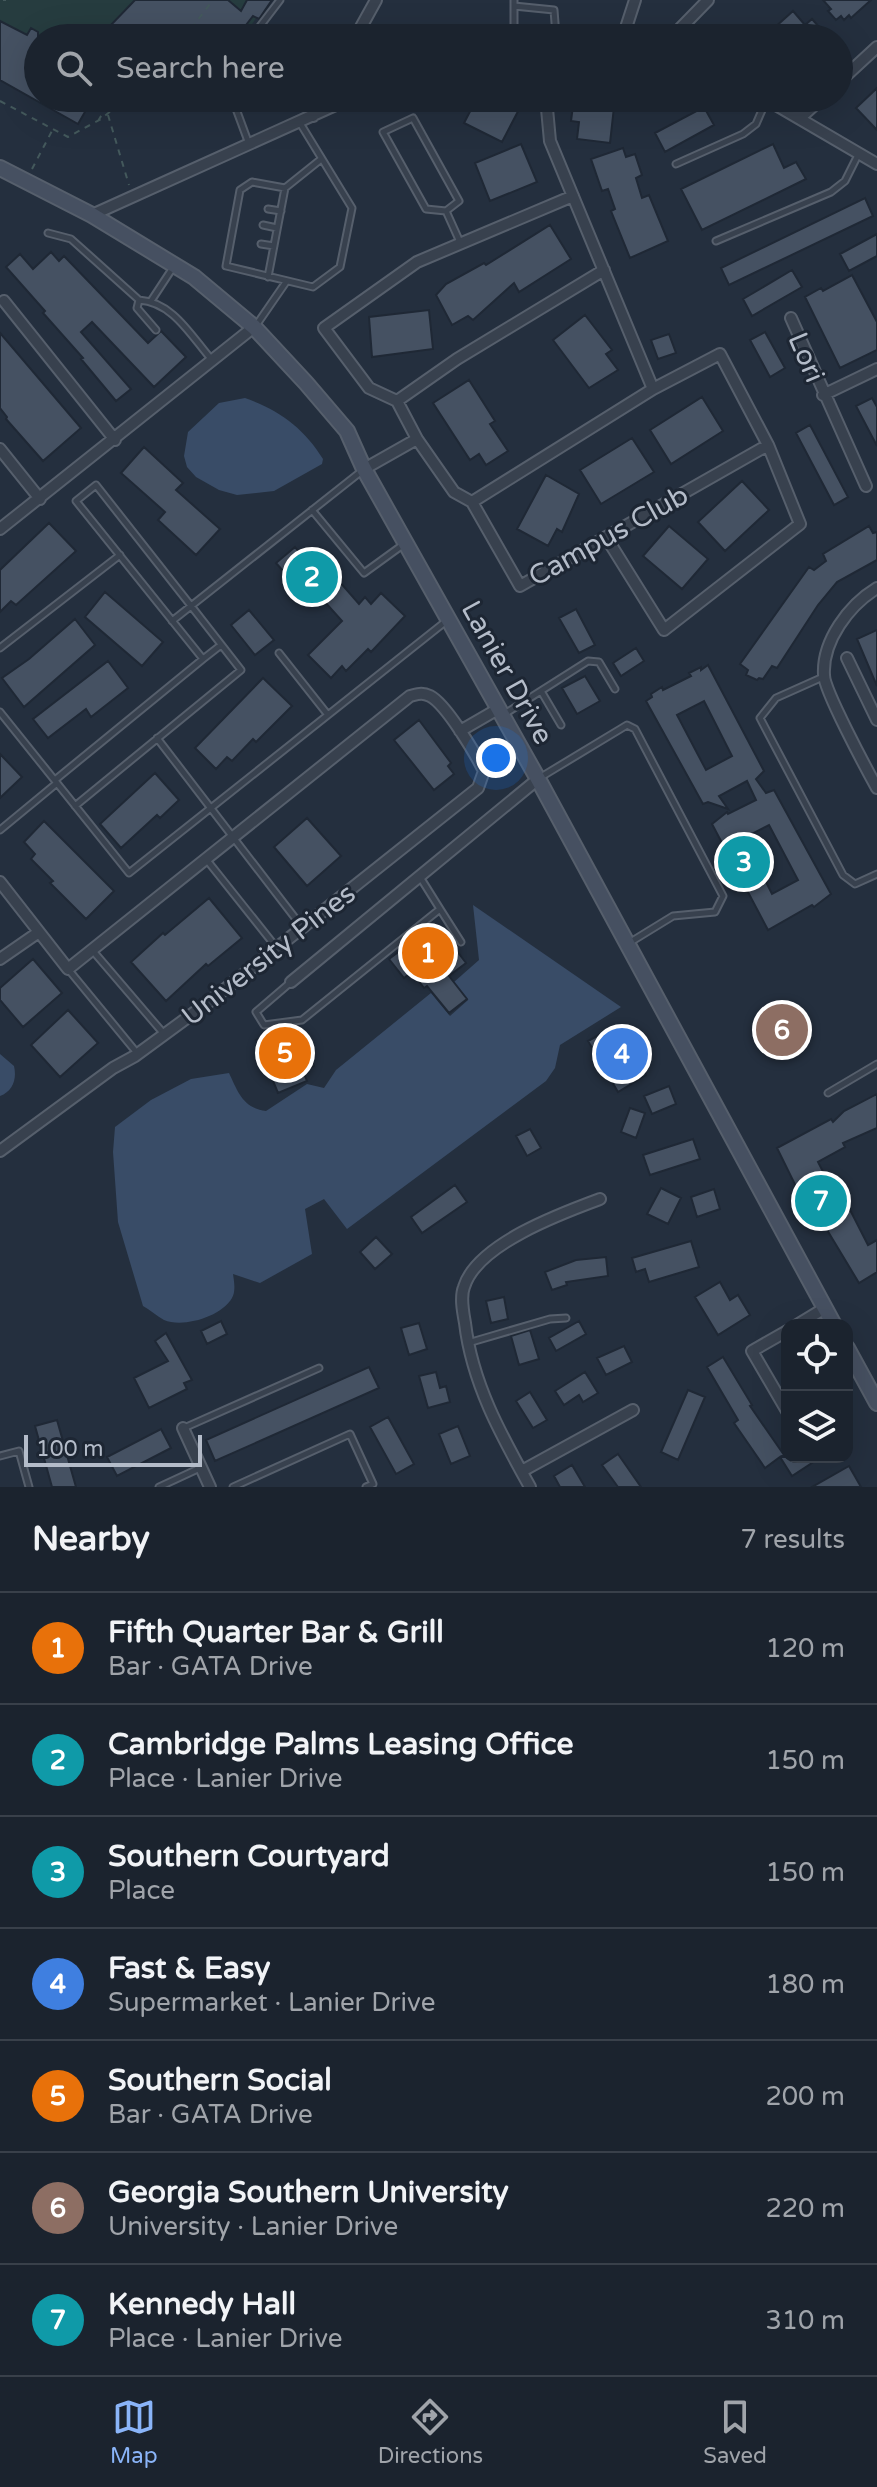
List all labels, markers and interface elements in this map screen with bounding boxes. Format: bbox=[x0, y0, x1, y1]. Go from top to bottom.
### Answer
search box bbox=[24, 24, 853, 112]
icon: search bbox=[52, 46, 96, 90]
text: Search here bbox=[116, 50, 285, 87]
street label: Lori bbox=[780, 327, 832, 387]
street label: Campus Club bbox=[523, 478, 694, 594]
pin: 2 bbox=[286, 547, 338, 607]
street label: Lanier Drive bbox=[454, 595, 560, 750]
your location bbox=[476, 738, 516, 778]
pin: 3 bbox=[718, 832, 770, 892]
street label: University Pines bbox=[175, 876, 362, 1033]
pin: 1 bbox=[402, 923, 454, 983]
pin: 6 bbox=[756, 1000, 808, 1060]
pin: 5 bbox=[259, 1023, 311, 1083]
pin: 4 bbox=[596, 1024, 648, 1084]
pin: 7 bbox=[795, 1171, 847, 1231]
map controls bbox=[781, 1319, 853, 1463]
button: locate bbox=[781, 1319, 853, 1391]
button: layers bbox=[781, 1391, 853, 1463]
scale bar bbox=[24, 1431, 202, 1467]
text: 100 m bbox=[36, 1436, 103, 1462]
text: Nearby bbox=[32, 1519, 150, 1560]
text: 7 results bbox=[740, 1524, 845, 1555]
text: Fifth Quarter Bar & Grill bbox=[108, 1614, 444, 1651]
text: 1 bbox=[50, 1633, 66, 1664]
text: 120 m bbox=[765, 1633, 845, 1664]
text: Bar · GATA Drive bbox=[108, 1651, 313, 1682]
text: Cambridge Palms Leasing Office bbox=[108, 1726, 573, 1763]
text: 2 bbox=[50, 1745, 66, 1776]
text: 150 m bbox=[765, 1745, 845, 1776]
text: Place · Lanier Drive bbox=[108, 1763, 343, 1794]
text: Southern Courtyard bbox=[108, 1838, 390, 1875]
text: 3 bbox=[50, 1857, 66, 1888]
text: 150 m bbox=[765, 1857, 845, 1888]
text: Place bbox=[108, 1875, 175, 1906]
text: Fast & Easy bbox=[108, 1950, 270, 1987]
text: 4 bbox=[50, 1969, 66, 2000]
text: 180 m bbox=[765, 1969, 845, 2000]
text: Supermarket · Lanier Drive bbox=[108, 1987, 435, 2018]
text: Southern Social bbox=[108, 2062, 332, 2099]
text: 5 bbox=[50, 2081, 66, 2112]
text: 200 m bbox=[765, 2081, 845, 2112]
text: Bar · GATA Drive bbox=[108, 2099, 313, 2130]
text: Georgia Southern University bbox=[108, 2174, 509, 2211]
text: 6 bbox=[50, 2193, 66, 2224]
text: 220 m bbox=[765, 2193, 845, 2224]
text: University · Lanier Drive bbox=[108, 2211, 398, 2242]
text: Kennedy Hall bbox=[108, 2286, 296, 2323]
text: 7 bbox=[50, 2305, 66, 2336]
text: 310 m bbox=[765, 2305, 845, 2336]
text: Place · Lanier Drive bbox=[108, 2323, 343, 2354]
tab: Map bbox=[110, 2395, 158, 2469]
tab: Directions bbox=[378, 2395, 483, 2469]
tab: Saved bbox=[703, 2395, 767, 2469]

